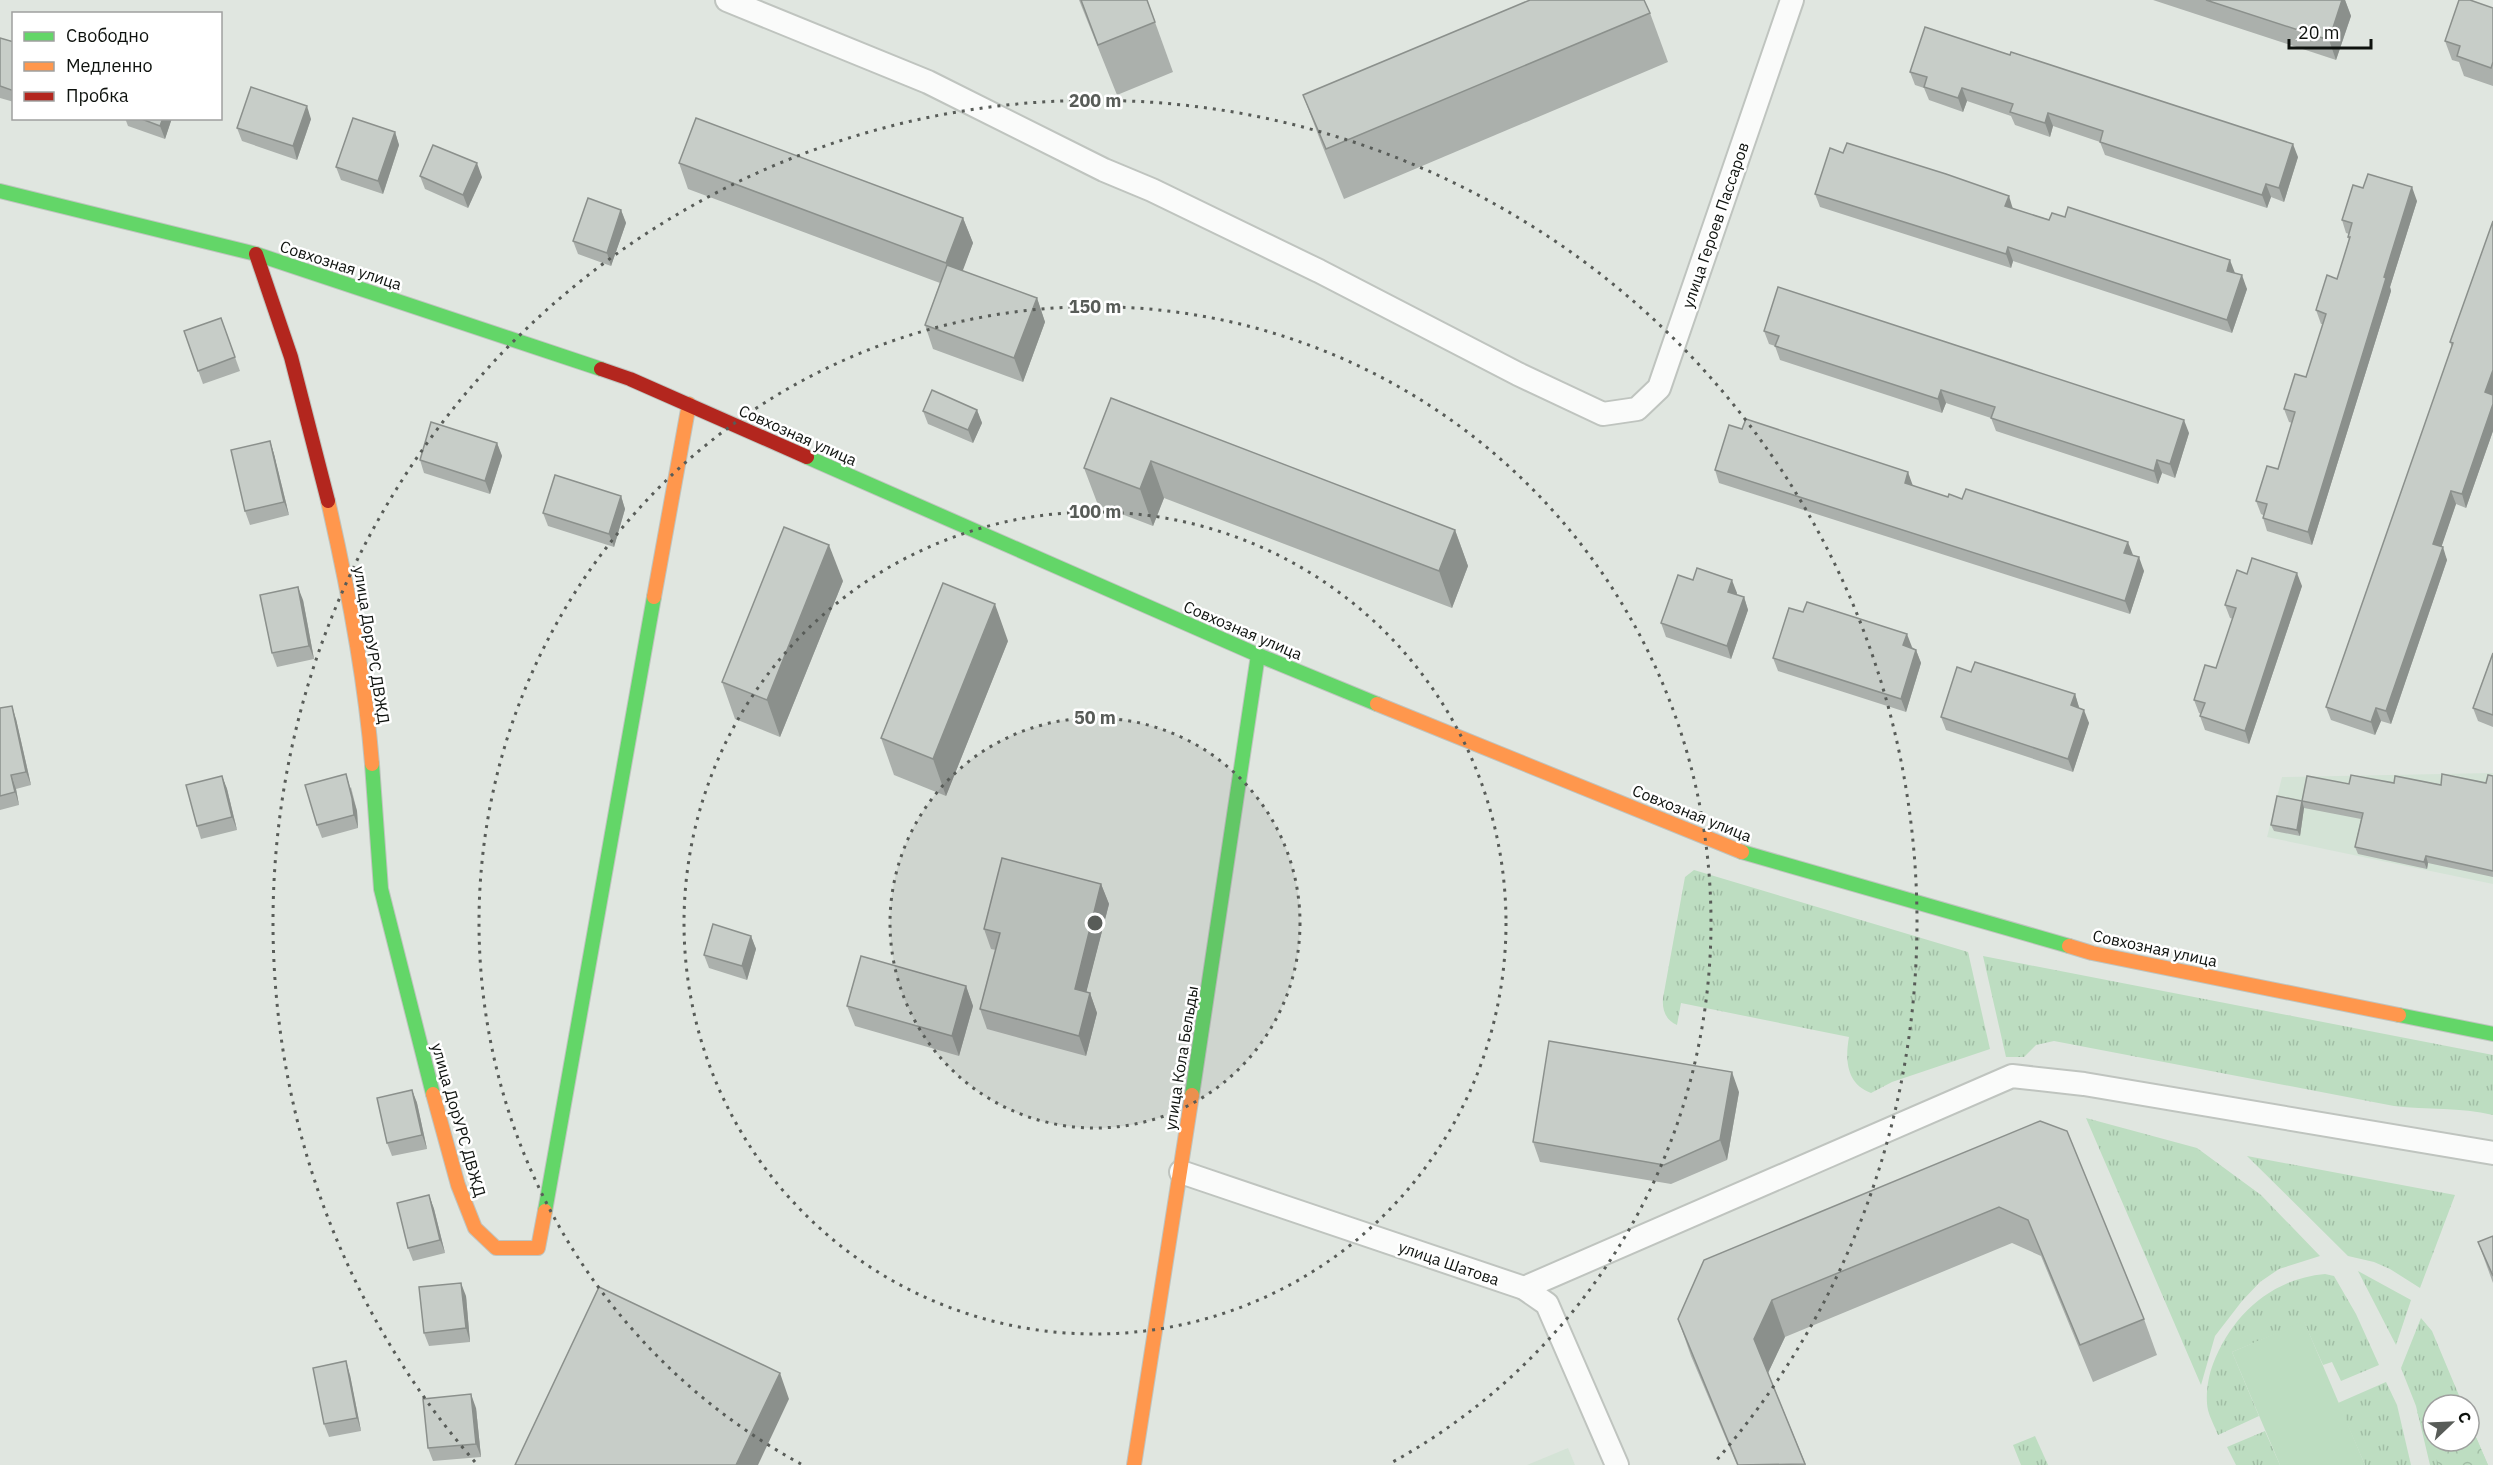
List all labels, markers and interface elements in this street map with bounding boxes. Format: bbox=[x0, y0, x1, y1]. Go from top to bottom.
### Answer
legend bbox=[12, 12, 222, 120]
scale bar bbox=[2289, 12, 2372, 50]
text: 20 m bbox=[2298, 21, 2340, 44]
text: Свободно bbox=[66, 24, 149, 47]
text: Медленно bbox=[66, 54, 153, 77]
text: Пробка bbox=[66, 84, 129, 107]
text: 200 m bbox=[1069, 89, 1121, 112]
street label: улица Героев Пассаров bbox=[1677, 139, 1753, 311]
street label: Совхозная улица bbox=[278, 236, 405, 294]
text: 150 m bbox=[1069, 295, 1121, 318]
street label: Совхозная улица bbox=[736, 400, 860, 470]
text: 100 m bbox=[1069, 500, 1121, 523]
street label: улица ДорУРС ДВЖД bbox=[350, 565, 394, 726]
street label: Совхозная улица bbox=[1181, 596, 1306, 664]
text: 50 m bbox=[1074, 706, 1116, 729]
street label: Совхозная улица bbox=[1629, 780, 1755, 846]
centre of rings bbox=[1085, 913, 1105, 933]
street label: Совхозная улица bbox=[2091, 925, 2220, 971]
street label: улица Кола Бельды bbox=[1160, 984, 1202, 1132]
street label: улица ДорУРС ДВЖД bbox=[427, 1041, 491, 1200]
street label: улица Шатова bbox=[1396, 1236, 1502, 1290]
north arrow bbox=[2421, 1393, 2481, 1453]
text: С bbox=[2454, 1408, 2476, 1426]

